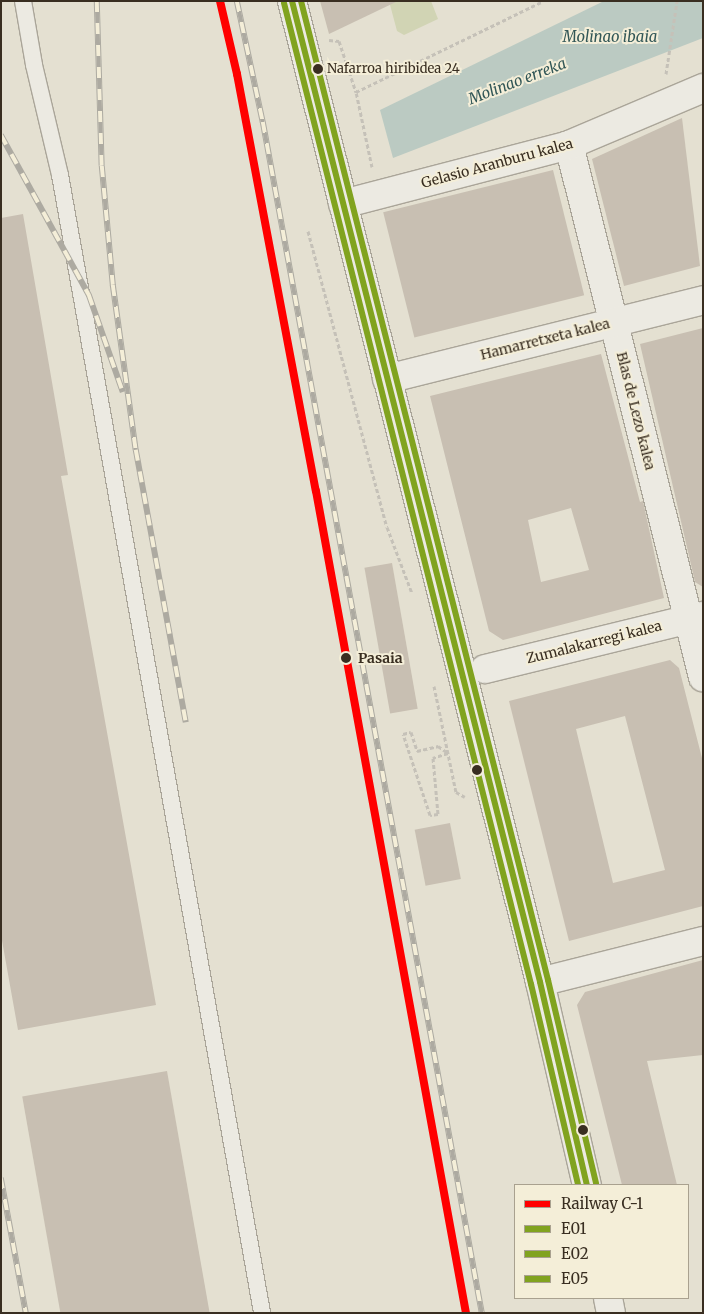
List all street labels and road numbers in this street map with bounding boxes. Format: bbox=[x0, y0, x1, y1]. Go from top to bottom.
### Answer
street label: Gelasio Aranburu kalea bbox=[419, 135, 575, 191]
street label: Hamarretxeta kalea bbox=[479, 315, 611, 363]
street label: Blas de Lezo kalea bbox=[613, 350, 659, 472]
street label: Zumalakarregi kalea bbox=[525, 617, 663, 667]

